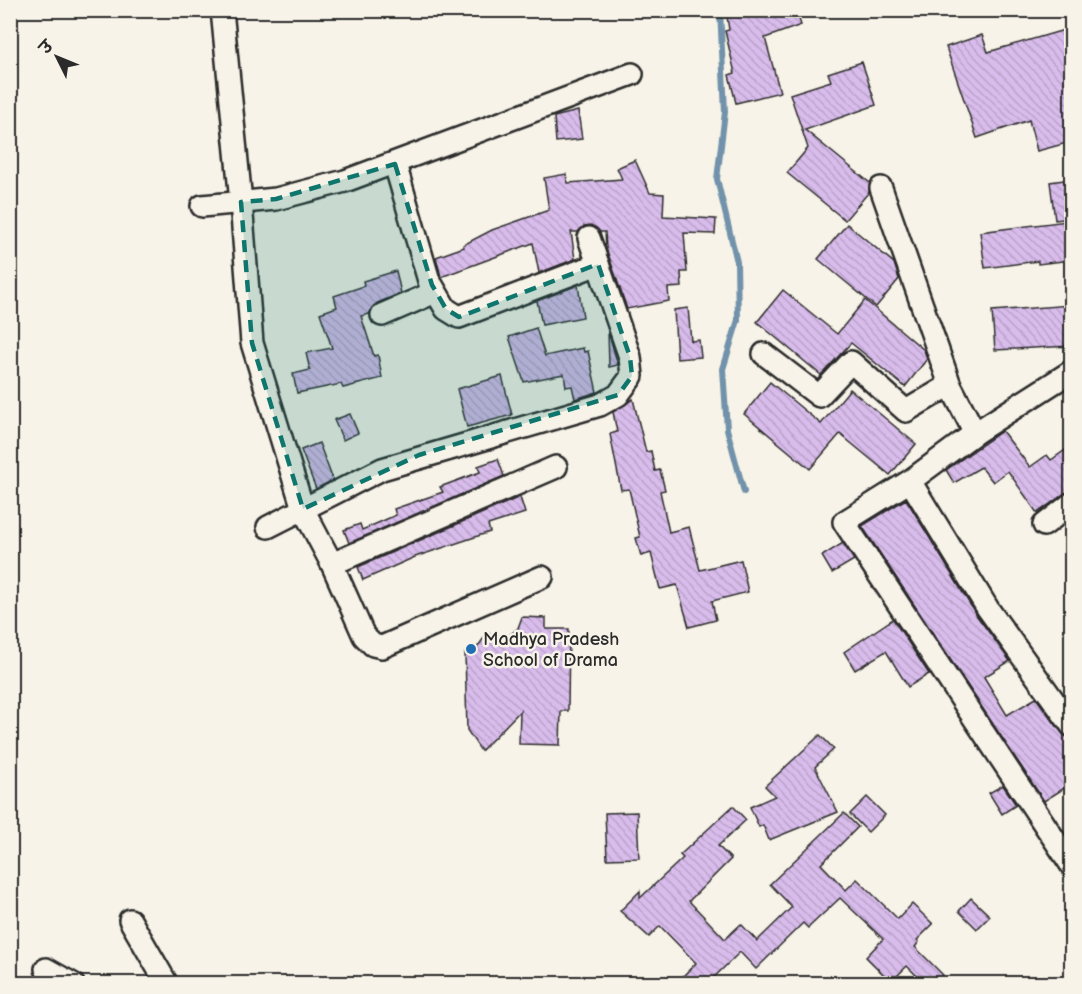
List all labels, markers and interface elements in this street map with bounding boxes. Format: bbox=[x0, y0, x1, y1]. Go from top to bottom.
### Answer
north arrow bbox=[27, 27, 87, 87]
text: उ bbox=[35, 36, 59, 60]
place label: Madhya Pradesh School of Drama bbox=[483, 629, 619, 671]
marker: Madhya Pradesh School of Drama bbox=[464, 642, 478, 656]

